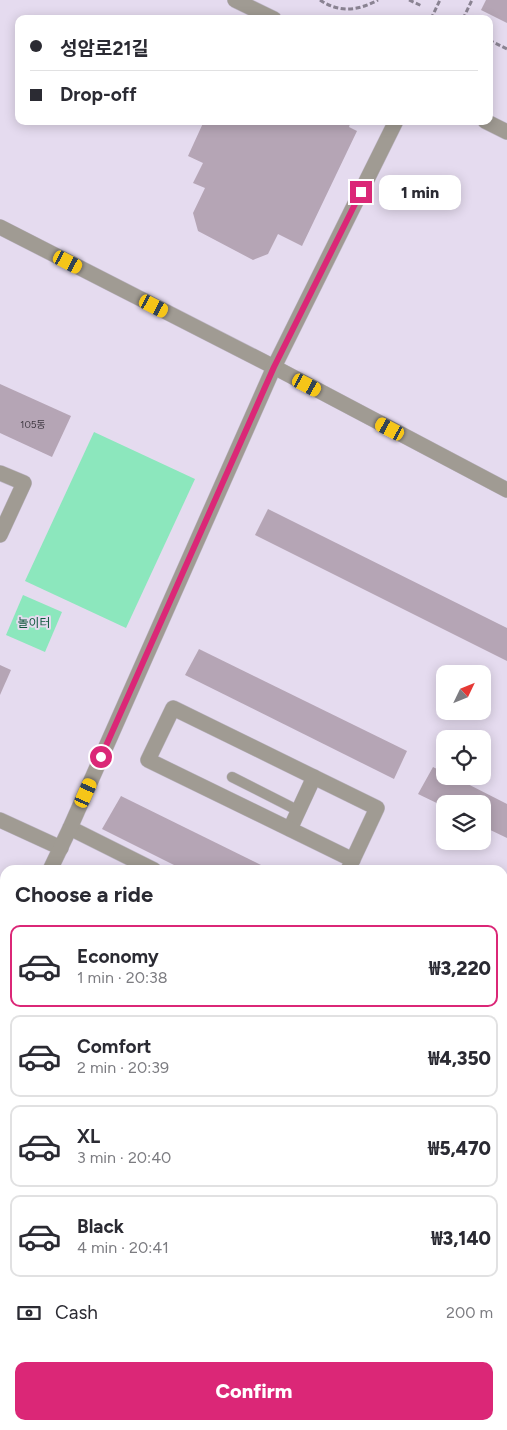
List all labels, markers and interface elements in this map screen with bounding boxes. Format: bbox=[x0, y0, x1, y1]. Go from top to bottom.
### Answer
text: 성암로21길 bbox=[60, 37, 149, 60]
text: Drop-off bbox=[60, 83, 137, 106]
callout: 1 min bbox=[378, 174, 461, 210]
route end bbox=[350, 181, 372, 203]
text: 1 min bbox=[401, 183, 439, 202]
car bbox=[51, 249, 84, 275]
car bbox=[137, 293, 170, 319]
car bbox=[290, 371, 323, 399]
car bbox=[373, 415, 406, 443]
house number: 105동 bbox=[20, 418, 46, 431]
park label: 놀이터 bbox=[17, 616, 51, 630]
north arrow bbox=[436, 665, 491, 720]
map controls bbox=[436, 665, 491, 850]
button: locate bbox=[436, 730, 491, 785]
route start bbox=[90, 746, 112, 768]
car bbox=[73, 776, 98, 810]
button: layers bbox=[436, 795, 491, 850]
text: Choose a ride bbox=[15, 881, 153, 908]
icon: car bbox=[17, 944, 62, 989]
text: Economy bbox=[77, 945, 159, 968]
text: ₩3,220 bbox=[429, 957, 491, 980]
text: 1 min · 20:38 bbox=[77, 968, 168, 987]
icon: car bbox=[17, 1034, 62, 1079]
text: Comfort bbox=[77, 1035, 152, 1058]
text: ₩4,350 bbox=[428, 1047, 491, 1070]
text: 2 min · 20:39 bbox=[77, 1058, 169, 1077]
icon: car bbox=[17, 1124, 62, 1169]
text: XL bbox=[77, 1125, 100, 1148]
text: ₩5,470 bbox=[428, 1137, 491, 1160]
text: 3 min · 20:40 bbox=[77, 1148, 171, 1167]
icon: car bbox=[17, 1214, 62, 1259]
text: Black bbox=[77, 1215, 124, 1238]
text: ₩3,140 bbox=[431, 1227, 491, 1250]
text: 4 min · 20:41 bbox=[77, 1238, 169, 1257]
icon: cash bbox=[15, 1299, 43, 1327]
text: Cash bbox=[55, 1301, 98, 1324]
text: 200 m bbox=[446, 1303, 493, 1322]
button: Confirm bbox=[15, 1362, 493, 1420]

